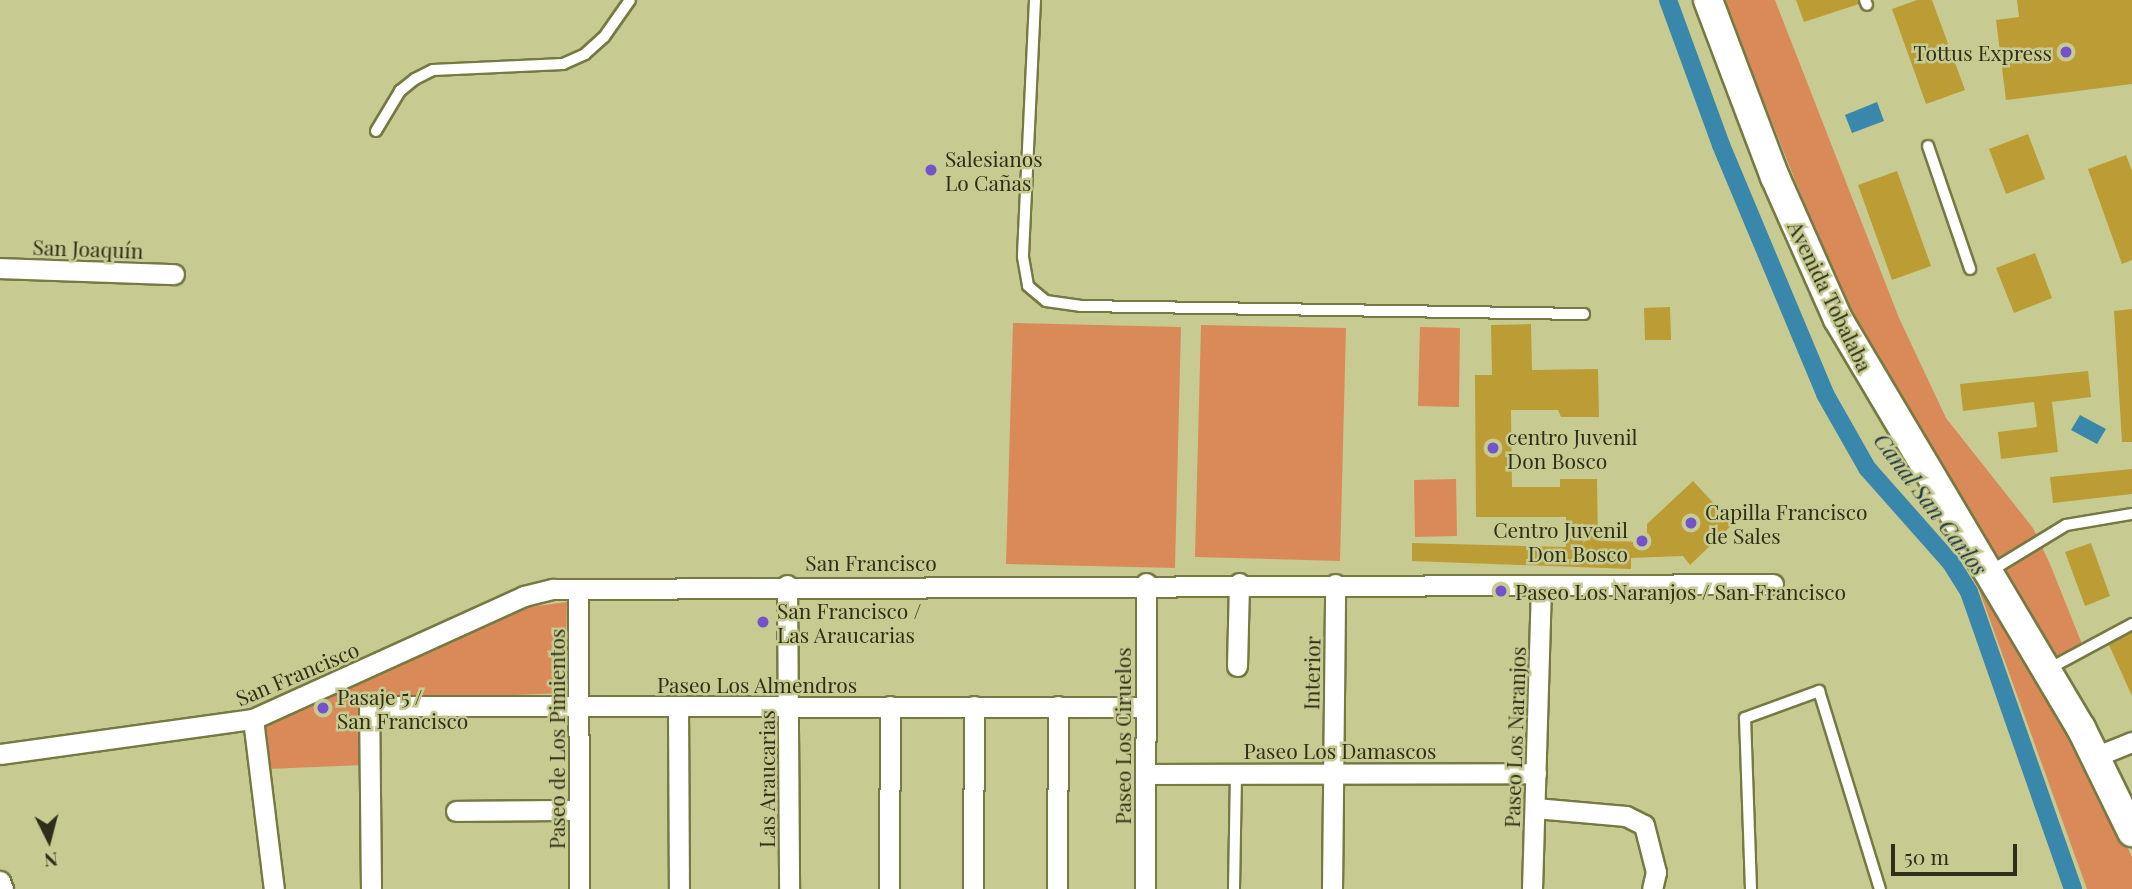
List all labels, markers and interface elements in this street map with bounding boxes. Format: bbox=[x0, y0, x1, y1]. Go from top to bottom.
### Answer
place label: Tottus Express bbox=[1913, 39, 2052, 65]
marker: Tottus Express bbox=[2058, 44, 2074, 60]
place label: Salesianos Lo Cañas bbox=[945, 145, 1043, 195]
marker: Salesianos Lo Cañas bbox=[923, 162, 939, 178]
street label: Avenida Tobalaba bbox=[1783, 216, 1879, 376]
street label: San Joaquín bbox=[32, 233, 144, 263]
place label: centro Juvenil Don Bosco bbox=[1507, 423, 1638, 473]
water label: Canal San Carlos bbox=[1868, 427, 1994, 581]
marker: centro Juvenil Don Bosco bbox=[1485, 440, 1501, 456]
place label: Capilla Francisco de Sales bbox=[1705, 498, 1868, 548]
marker: Capilla Francisco de Sales bbox=[1683, 515, 1699, 531]
place label: Centro Juvenil Don Bosco bbox=[1493, 516, 1628, 566]
marker: Centro Juvenil Don Bosco bbox=[1634, 533, 1650, 549]
street label: San Francisco bbox=[805, 549, 937, 575]
place label: Paseo Los Naranjos / San Francisco bbox=[1515, 578, 1846, 604]
marker: Paseo Los Naranjos / San Francisco bbox=[1493, 583, 1509, 599]
place label: San Francisco / Las Araucarias bbox=[777, 597, 921, 647]
marker: San Francisco / Las Araucarias bbox=[755, 614, 771, 630]
street label: Paseo de Los Pimientos bbox=[543, 629, 569, 849]
street label: San Francisco bbox=[232, 636, 362, 710]
street label: Interior bbox=[1298, 636, 1324, 710]
street label: Paseo Los Naranjos bbox=[1498, 646, 1530, 828]
street label: Paseo Los Ciruelos bbox=[1109, 647, 1135, 825]
street label: Paseo Los Almendros bbox=[657, 671, 857, 697]
place label: Pasaje 5 / San Francisco bbox=[337, 683, 468, 733]
marker: Pasaje 5 / San Francisco bbox=[315, 700, 331, 716]
street label: Las Araucarias bbox=[753, 710, 779, 848]
street label: Paseo Los Damascos bbox=[1244, 737, 1436, 763]
north arrow bbox=[14, 805, 84, 875]
scale bar bbox=[1894, 830, 2020, 874]
text: 50 m bbox=[1904, 842, 1949, 870]
text: N bbox=[43, 847, 59, 875]

